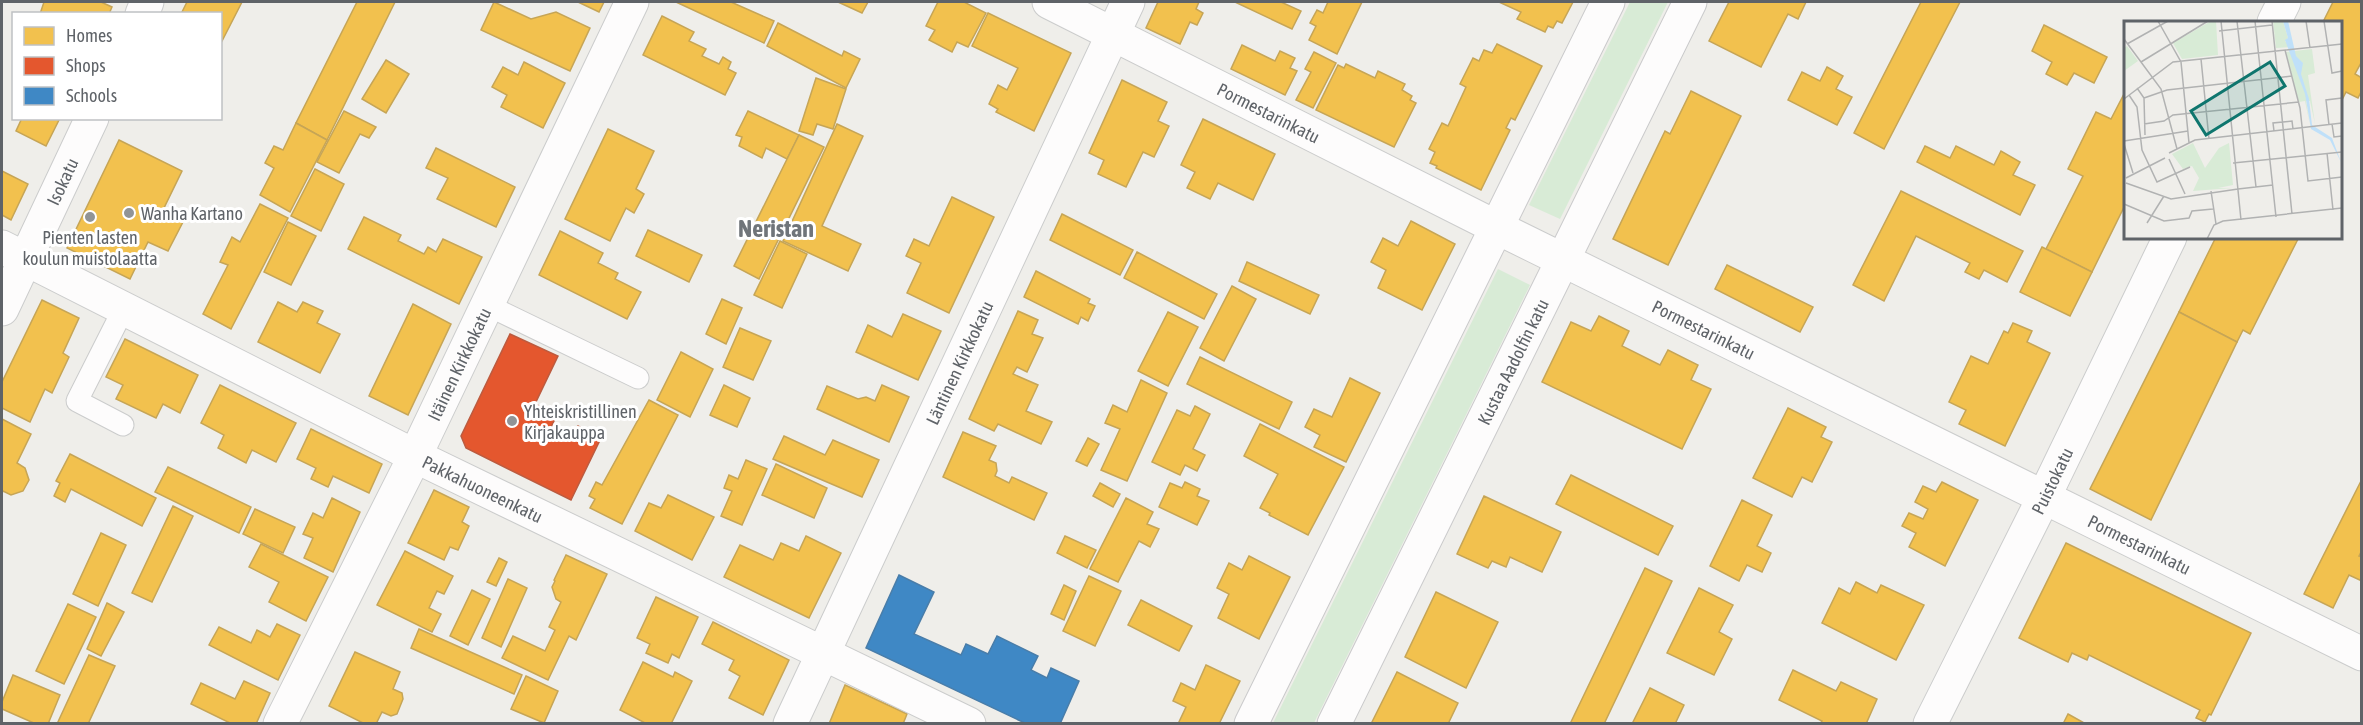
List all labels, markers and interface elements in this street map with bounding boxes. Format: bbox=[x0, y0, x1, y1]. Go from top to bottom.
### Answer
legend bbox=[12, 12, 222, 120]
inset map bbox=[2124, 21, 2342, 238]
text: Homes bbox=[66, 25, 112, 46]
text: Shops bbox=[66, 55, 106, 76]
street label: Pormestarinkatu bbox=[1214, 78, 1323, 147]
text: Schools bbox=[66, 85, 117, 106]
street label: Isokatu bbox=[42, 155, 82, 208]
place label: Wanha Kartano bbox=[141, 203, 243, 224]
marker: Wanha Kartano bbox=[122, 206, 136, 220]
marker: Pienten lasten koulun muistolaatta bbox=[83, 210, 97, 224]
district label: Neristan bbox=[738, 215, 814, 242]
place label: Pienten lasten koulun muistolaatta bbox=[22, 227, 158, 269]
street label: Kustaa Aadolfin katu bbox=[1473, 295, 1553, 428]
street label: Pormestarinkatu bbox=[1649, 295, 1759, 364]
street label: Läntinen Kirkkokatu bbox=[921, 298, 997, 428]
street label: Itäinen Kirkkokatu bbox=[423, 304, 495, 424]
place label: Yhteiskristillinen Kirjakauppa bbox=[524, 401, 637, 443]
marker: Yhteiskristillinen Kirjakauppa bbox=[505, 414, 519, 428]
street label: Puistokatu bbox=[2027, 444, 2077, 518]
street label: Pakkahuoneenkatu bbox=[419, 451, 546, 527]
street label: Pormestarinkatu bbox=[2085, 510, 2194, 578]

